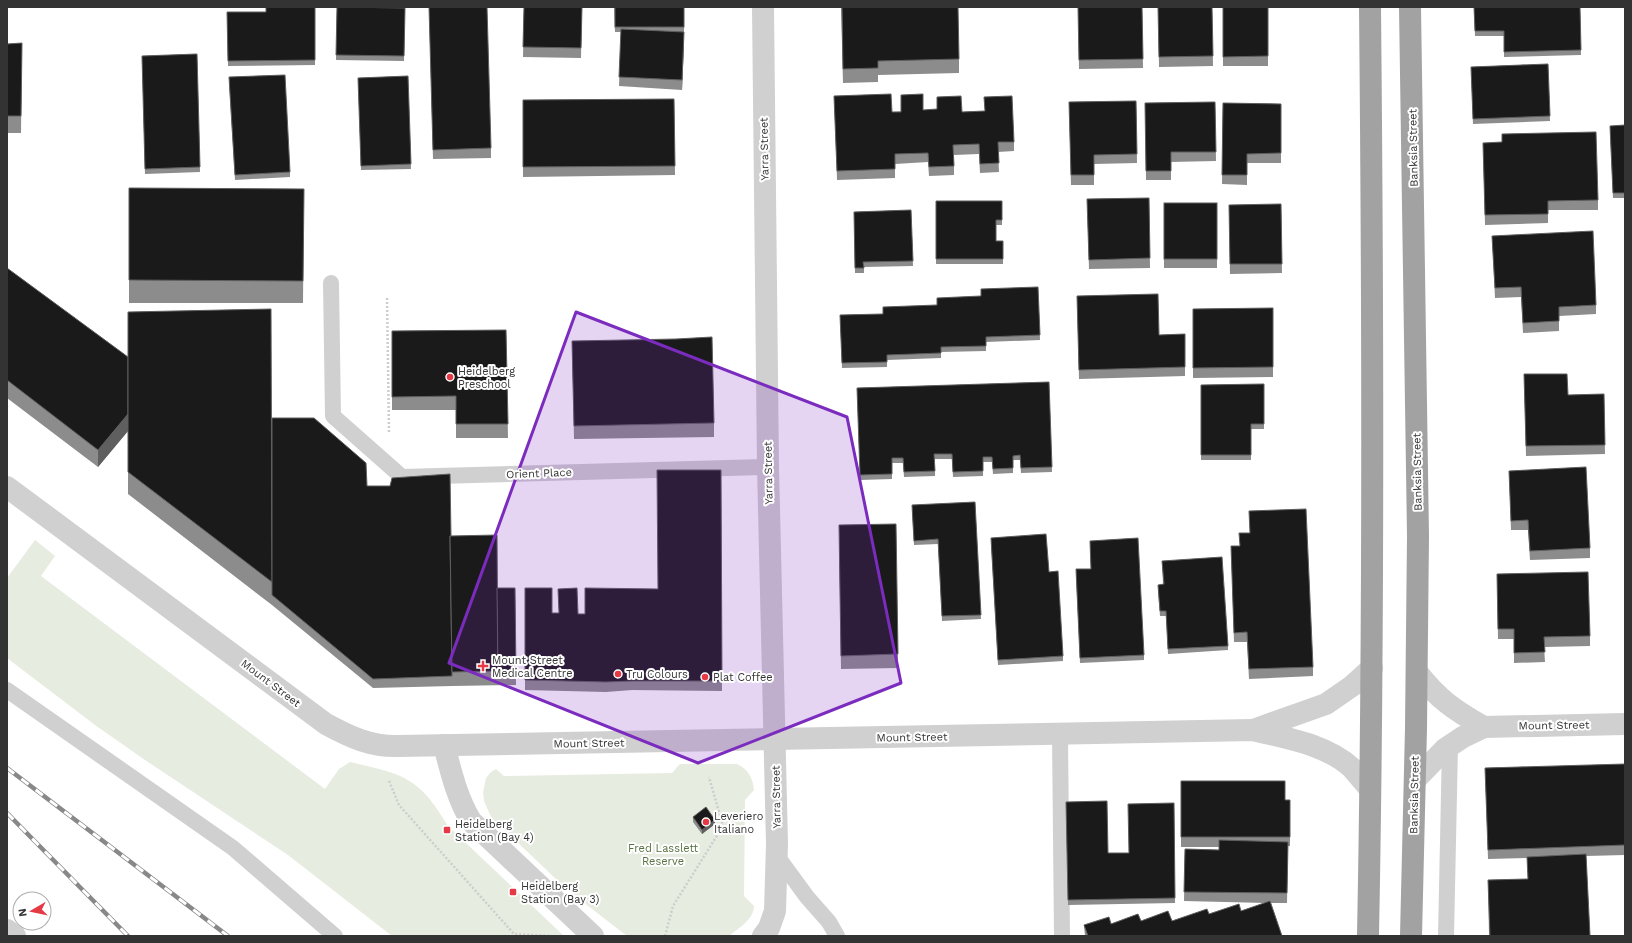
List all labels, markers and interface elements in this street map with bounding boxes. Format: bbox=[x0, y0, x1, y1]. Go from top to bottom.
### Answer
street label: Banksia Street bbox=[1406, 109, 1421, 187]
street label: Yarra Street bbox=[757, 117, 772, 181]
place label: Heidelberg Preschool bbox=[458, 365, 515, 391]
marker: Heidelberg Preschool bbox=[445, 372, 455, 382]
street label: Banksia Street bbox=[1410, 433, 1425, 511]
street label: Yarra Street bbox=[761, 441, 776, 505]
street label: Orient Place bbox=[506, 466, 572, 481]
place label: Mount Street Medical Centre bbox=[492, 654, 573, 680]
street label: Mount Street bbox=[238, 657, 303, 710]
marker: Mount Street Medical Centre bbox=[477, 660, 489, 672]
place label: Tru Colours bbox=[626, 668, 688, 681]
marker: Tru Colours bbox=[613, 669, 623, 679]
place label: Plat Coffee bbox=[713, 671, 773, 684]
marker: Plat Coffee bbox=[700, 672, 710, 682]
street label: Mount Street bbox=[1518, 718, 1590, 733]
street label: Mount Street bbox=[876, 730, 948, 745]
street label: Mount Street bbox=[553, 736, 625, 751]
street label: Banksia Street bbox=[1407, 756, 1422, 834]
street label: Yarra Street bbox=[769, 765, 784, 829]
place label: Leveriero Italiano bbox=[714, 810, 763, 836]
marker: Leveriero Italiano bbox=[701, 817, 711, 827]
place label: Heidelberg Station (Bay 4) bbox=[455, 818, 534, 844]
marker: Heidelberg Station (Bay 4) bbox=[442, 825, 452, 835]
park label: Fred Lasslett Reserve bbox=[628, 842, 698, 868]
place label: Heidelberg Station (Bay 3) bbox=[521, 880, 599, 906]
marker: Heidelberg Station (Bay 3) bbox=[508, 887, 518, 897]
north arrow bbox=[12, 891, 52, 931]
text: N bbox=[16, 907, 30, 918]

